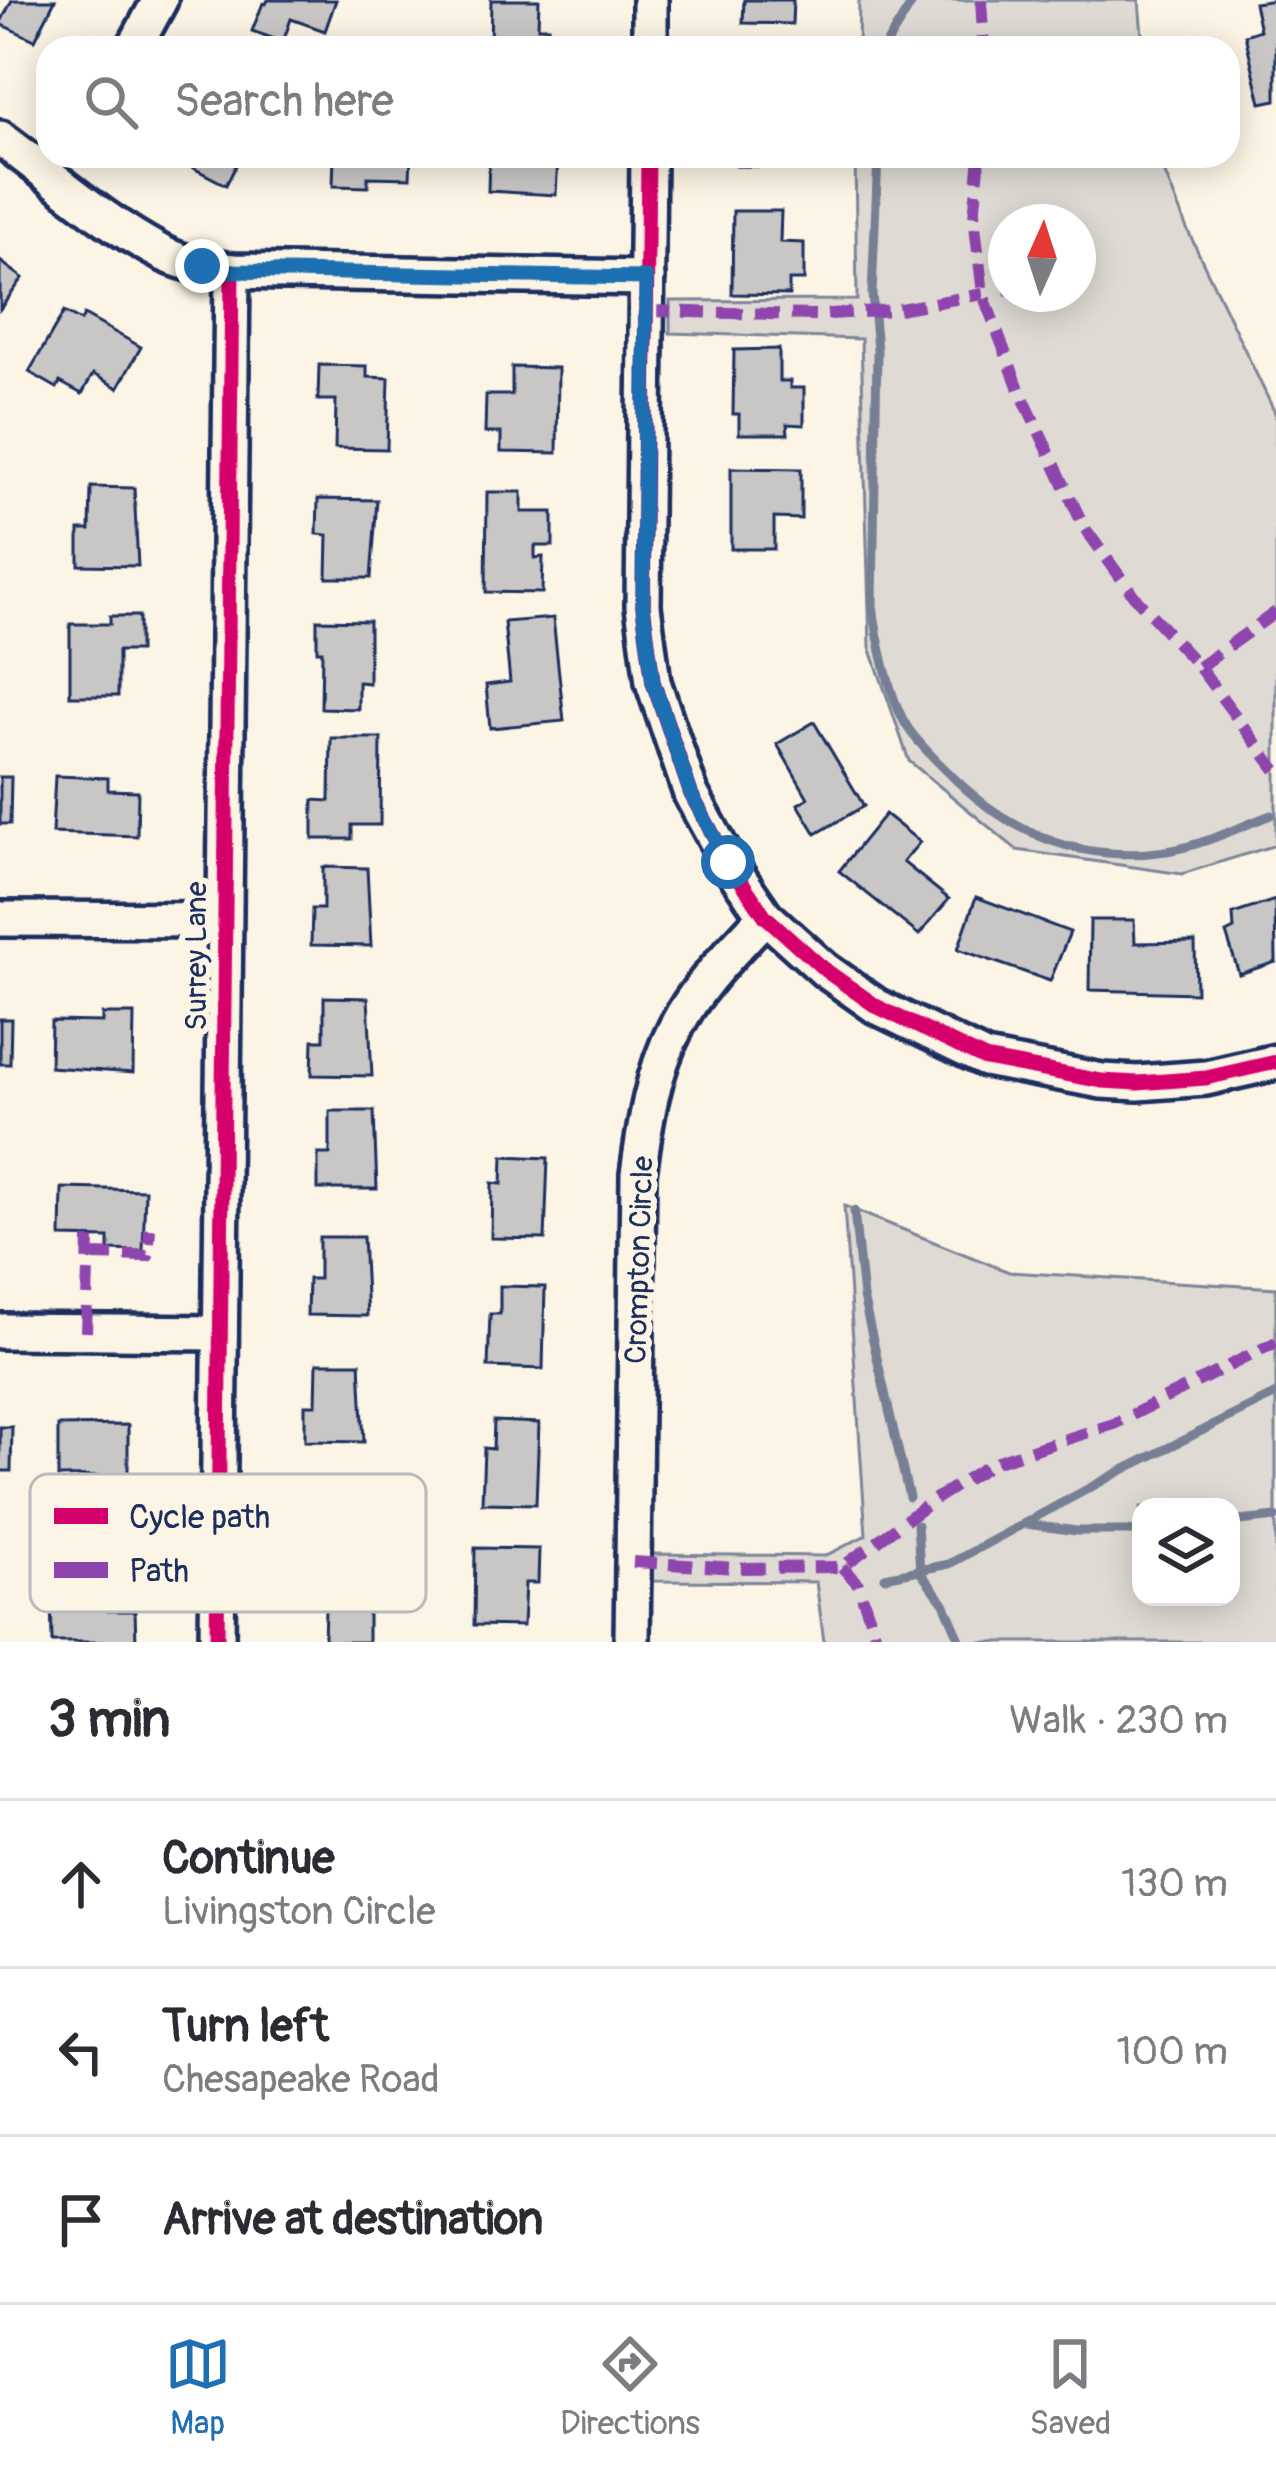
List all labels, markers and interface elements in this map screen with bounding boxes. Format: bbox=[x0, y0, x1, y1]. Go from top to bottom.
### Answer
search box bbox=[36, 36, 1240, 168]
icon: search bbox=[78, 69, 144, 135]
text: Search here bbox=[174, 74, 394, 130]
north arrow bbox=[988, 204, 1096, 312]
route end bbox=[175, 239, 229, 293]
route start bbox=[701, 835, 755, 889]
street label: Surrey Lane bbox=[178, 881, 215, 1031]
street label: Crompton Circle bbox=[617, 1155, 662, 1364]
legend bbox=[30, 1474, 426, 1612]
text: Cycle path bbox=[129, 1497, 270, 1538]
map controls bbox=[1132, 1498, 1240, 1606]
button: layers bbox=[1132, 1498, 1240, 1606]
text: Path bbox=[129, 1551, 189, 1592]
text: 3 min bbox=[48, 1688, 170, 1752]
text: Walk · 230 m bbox=[1009, 1696, 1228, 1745]
text: Continue bbox=[162, 1831, 335, 1887]
icon: ahead bbox=[48, 1851, 114, 1917]
text: 130 m bbox=[1121, 1859, 1228, 1908]
text: Livingston Circle bbox=[162, 1887, 435, 1936]
text: Turn left bbox=[162, 1999, 329, 2055]
icon: left bbox=[48, 2019, 114, 2085]
text: 100 m bbox=[1116, 2027, 1228, 2076]
text: Chesapeake Road bbox=[162, 2055, 440, 2104]
icon: arrive bbox=[48, 2187, 114, 2253]
text: Arrive at destination bbox=[162, 2192, 543, 2248]
tab: Map bbox=[165, 2331, 231, 2444]
tab: Directions bbox=[560, 2331, 700, 2444]
tab: Saved bbox=[1029, 2331, 1111, 2444]

